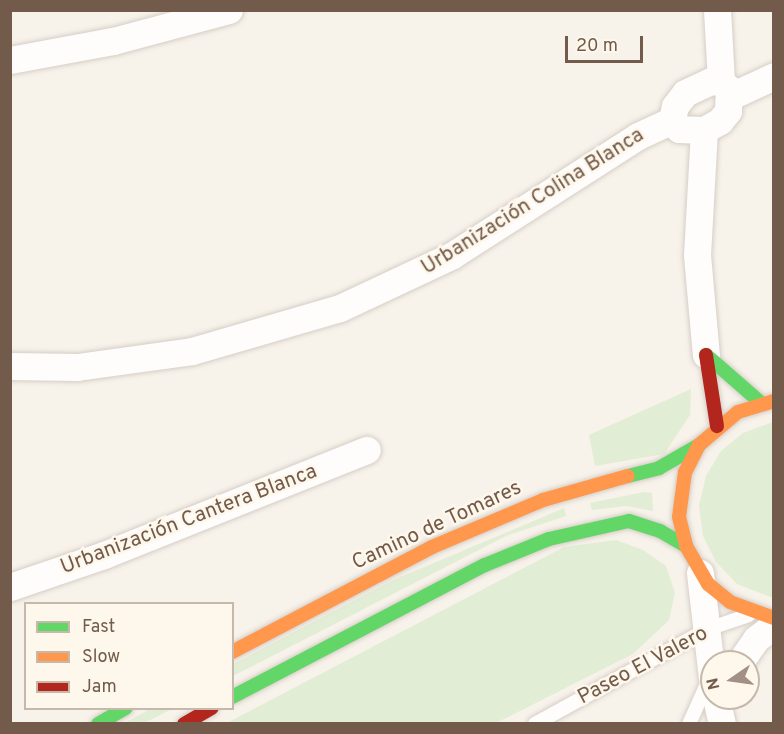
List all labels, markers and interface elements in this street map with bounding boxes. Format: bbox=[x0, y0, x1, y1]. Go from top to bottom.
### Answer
scale bar bbox=[568, 24, 646, 62]
text: 20 m bbox=[576, 35, 618, 58]
street label: Urbanización Colina Blanca bbox=[417, 123, 649, 281]
street label: Urbanización Cantera Blanca bbox=[57, 459, 321, 581]
street label: Camino de Tomares bbox=[348, 476, 526, 576]
legend bbox=[24, 602, 234, 710]
text: Fast bbox=[82, 616, 115, 639]
street label: Paseo El Valero bbox=[573, 621, 713, 711]
text: Slow bbox=[82, 646, 120, 669]
north arrow bbox=[700, 650, 760, 710]
text: Jam bbox=[82, 676, 117, 699]
text: N bbox=[703, 676, 725, 691]

